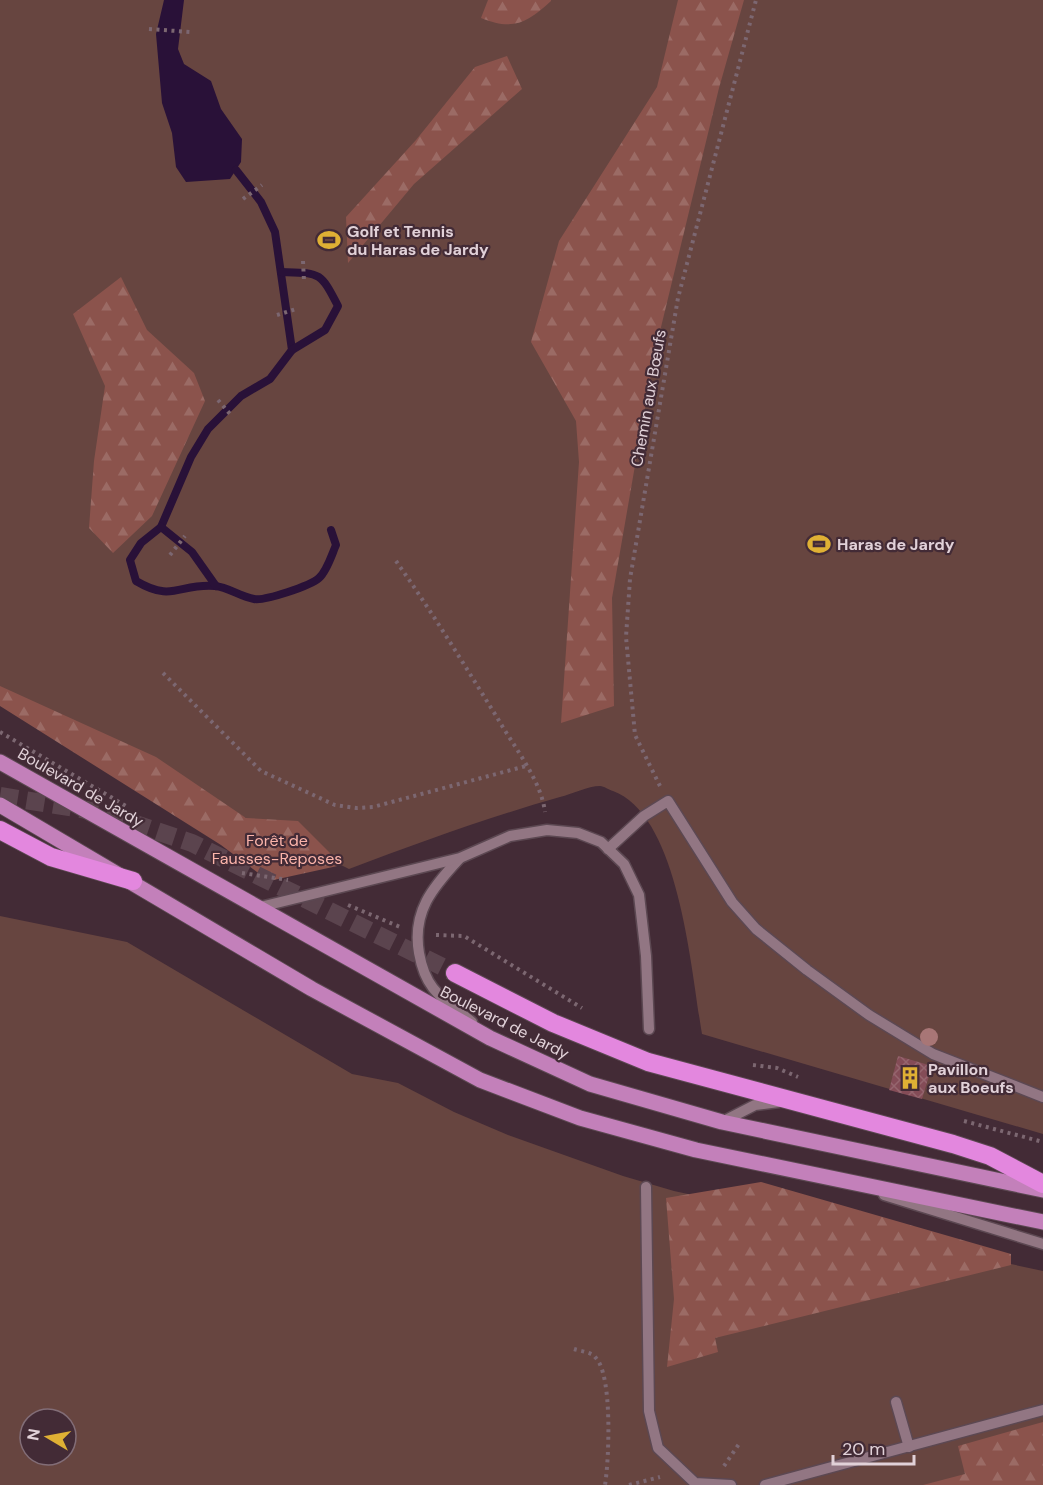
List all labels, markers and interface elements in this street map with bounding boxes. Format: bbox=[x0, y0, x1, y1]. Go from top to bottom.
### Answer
place label: Golf et Tennis du Haras de Jardy bbox=[347, 221, 489, 260]
sports icon: Golf et Tennis du Haras de Jardy bbox=[316, 227, 342, 253]
street label: Chemin aux Bœufs bbox=[626, 328, 671, 468]
sports icon: Haras de Jardy bbox=[806, 531, 832, 557]
place label: Haras de Jardy bbox=[837, 534, 955, 555]
street label: Boulevard de Jardy bbox=[14, 743, 148, 832]
park label: Forêt de Fausses-Reposes bbox=[212, 830, 342, 869]
street label: Boulevard de Jardy bbox=[437, 981, 573, 1064]
place label: Pavillon aux Boeufs bbox=[928, 1059, 1014, 1098]
building icon: Pavillon aux Boeufs bbox=[897, 1065, 923, 1091]
north arrow bbox=[18, 1407, 78, 1467]
text: N bbox=[22, 1427, 45, 1442]
scale bar bbox=[833, 1428, 914, 1466]
text: 20 m bbox=[842, 1437, 885, 1461]

